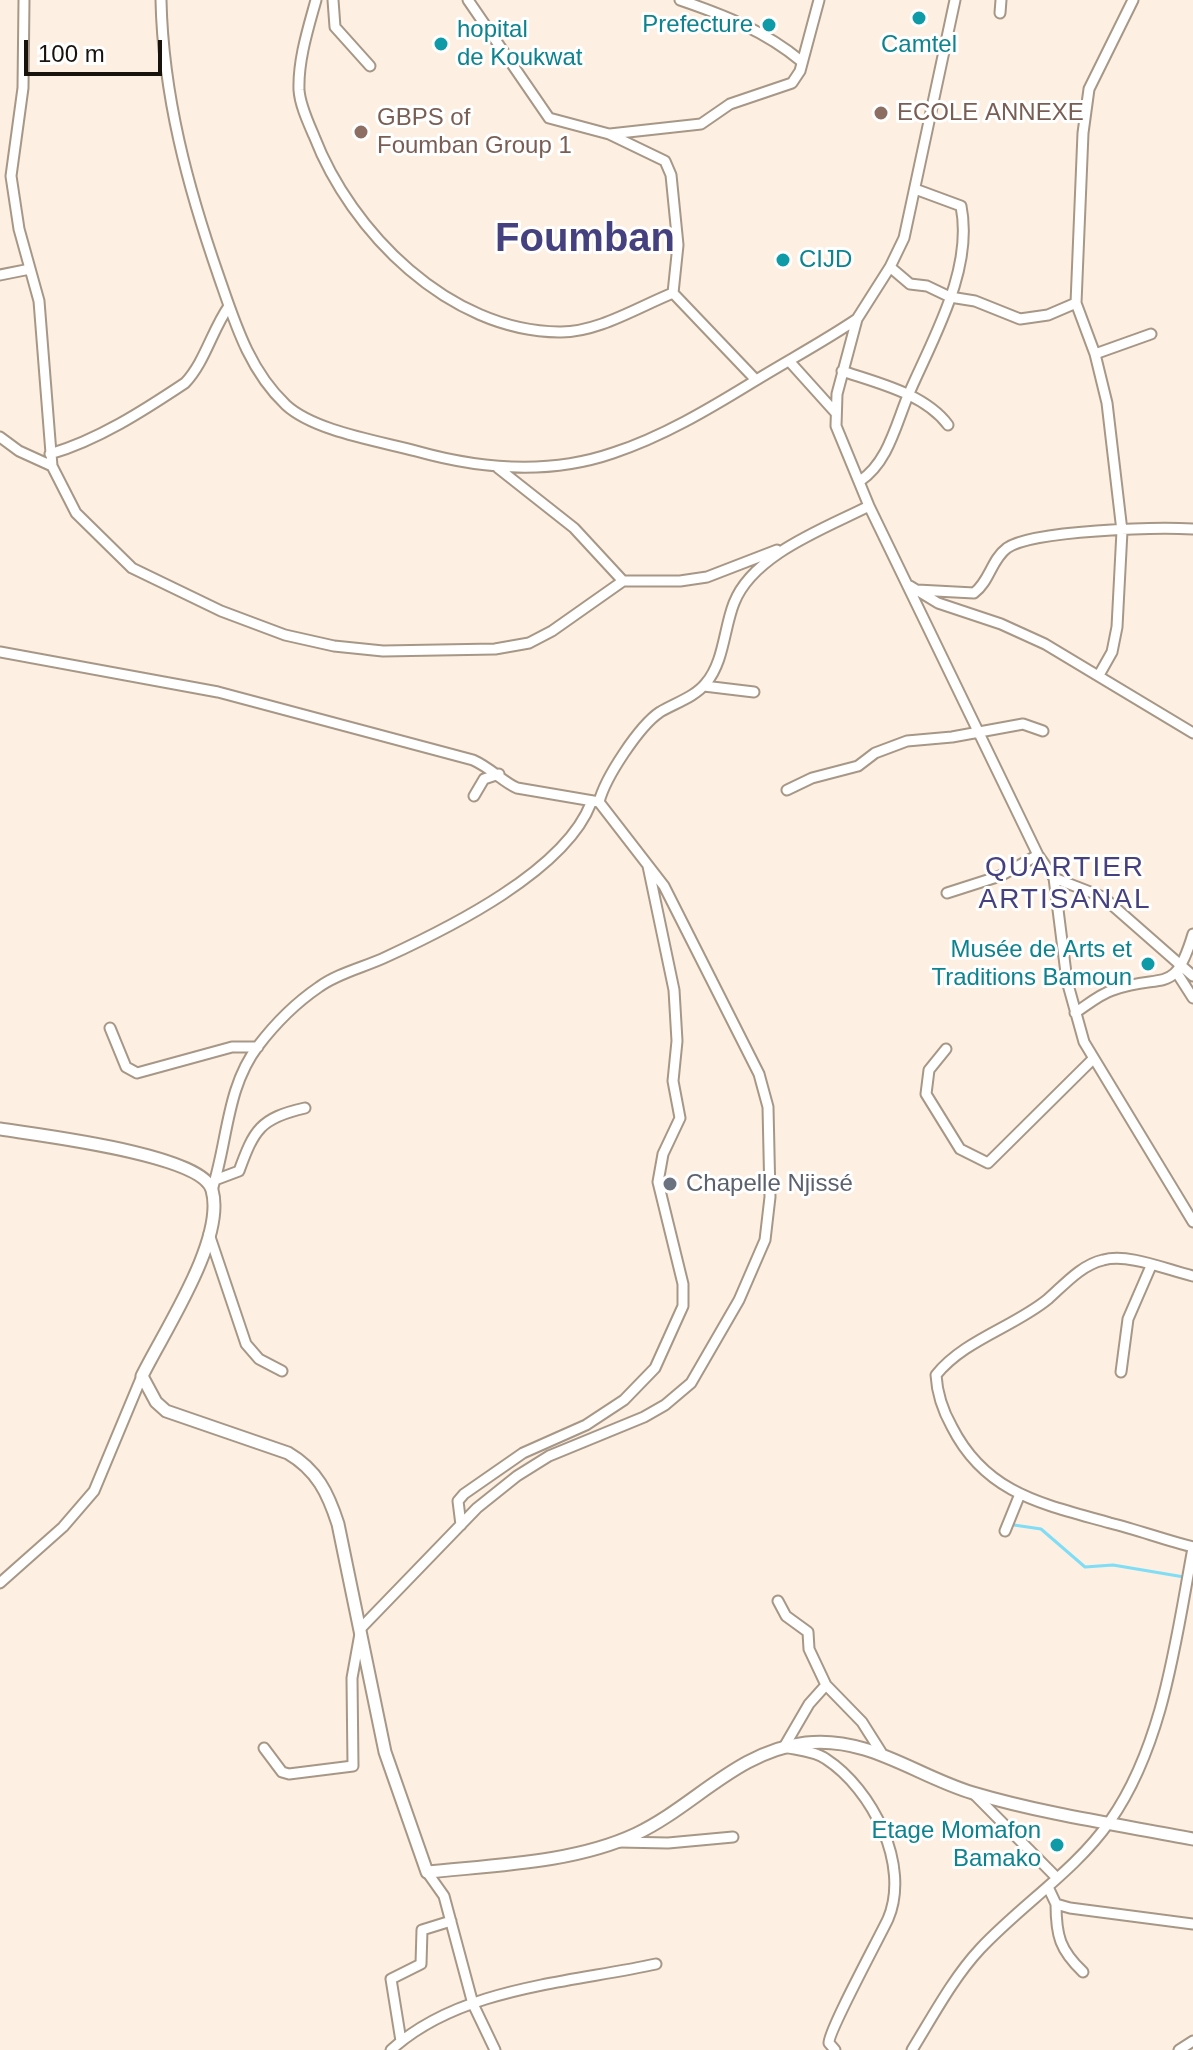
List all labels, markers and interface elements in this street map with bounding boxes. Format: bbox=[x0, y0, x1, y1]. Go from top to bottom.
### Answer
marker: Camtel bbox=[910, 9, 928, 27]
place label: Prefecture bbox=[642, 11, 753, 39]
place label: hopital de Koukwat bbox=[457, 16, 582, 72]
marker: Prefecture bbox=[760, 16, 778, 34]
scale bar bbox=[28, 24, 166, 74]
place label: Camtel bbox=[881, 31, 957, 59]
marker: hopital de Koukwat bbox=[432, 35, 450, 53]
text: 100 m bbox=[38, 40, 105, 67]
place label: ECOLE ANNEXE bbox=[897, 99, 1084, 127]
place label: GBPS of Foumban Group 1 bbox=[377, 104, 572, 160]
marker: ECOLE ANNEXE bbox=[872, 104, 890, 122]
marker: GBPS of Foumban Group 1 bbox=[352, 123, 370, 141]
district label: Foumban bbox=[495, 216, 675, 264]
place label: CIJD bbox=[799, 246, 852, 274]
marker: CIJD bbox=[774, 251, 792, 269]
district label: QUARTIER ARTISANAL bbox=[978, 851, 1152, 917]
place label: Musée de Arts et Traditions Bamoun bbox=[931, 936, 1132, 992]
marker: Musée de Arts et Traditions Bamoun bbox=[1139, 955, 1157, 973]
place label: Chapelle Njissé bbox=[686, 1170, 853, 1198]
marker: Chapelle Njissé bbox=[661, 1175, 679, 1193]
place label: Etage Momafon Bamako bbox=[872, 1817, 1041, 1873]
marker: Etage Momafon Bamako bbox=[1048, 1836, 1066, 1854]

